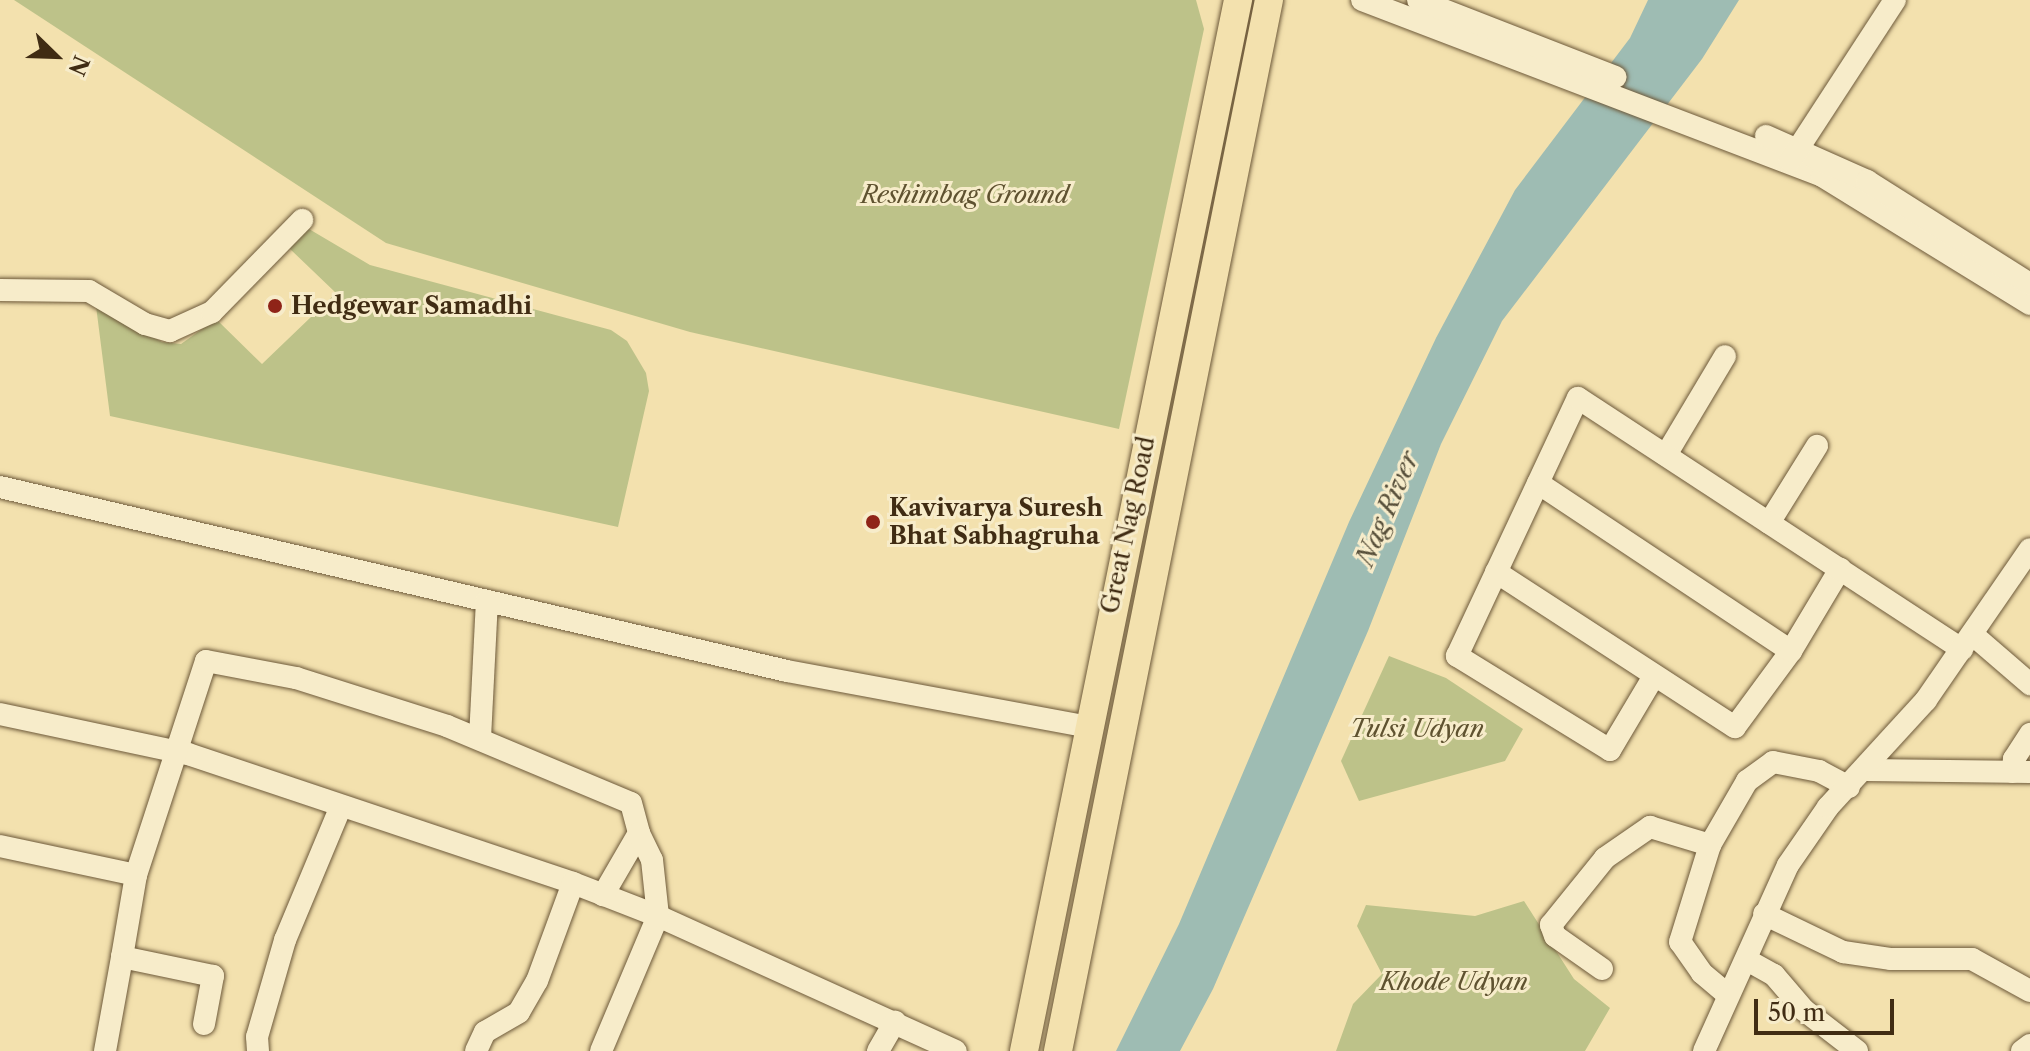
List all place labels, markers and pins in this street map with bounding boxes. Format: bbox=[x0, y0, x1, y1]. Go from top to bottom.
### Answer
place label: Hedgewar Samadhi bbox=[291, 292, 532, 320]
marker: Hedgewar Samadhi bbox=[266, 297, 284, 315]
place label: Kavivarya Suresh Bhat Sabhagruha bbox=[889, 494, 1103, 550]
marker: Kavivarya Suresh Bhat Sabhagruha bbox=[864, 513, 882, 531]

